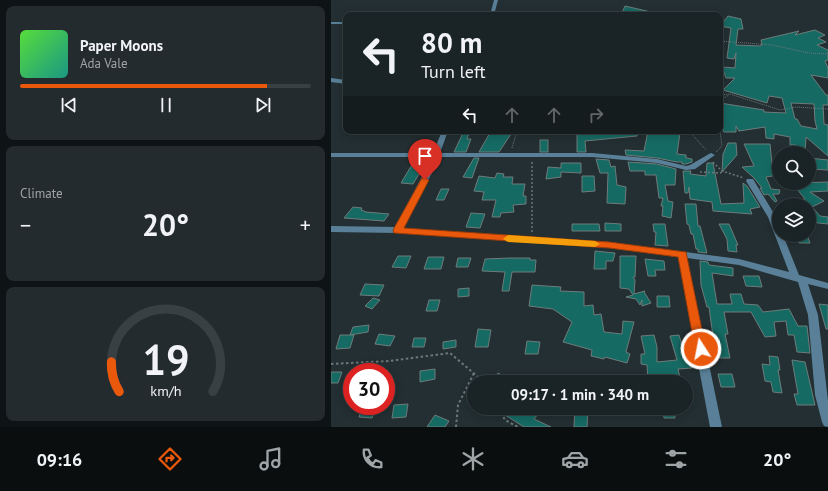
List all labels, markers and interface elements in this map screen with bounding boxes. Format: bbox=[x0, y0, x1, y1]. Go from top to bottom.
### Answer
text: 80 m bbox=[421, 24, 482, 61]
icon: left bbox=[355, 28, 407, 80]
text: Paper Moons bbox=[80, 36, 163, 55]
text: Ada Vale bbox=[80, 55, 128, 72]
text: Turn left bbox=[421, 60, 486, 83]
icon: previous bbox=[58, 94, 80, 116]
icon: pause bbox=[155, 94, 177, 116]
icon: next bbox=[252, 94, 274, 116]
icon: left bbox=[459, 104, 481, 126]
icon: ahead bbox=[501, 104, 523, 126]
icon: ahead bbox=[543, 104, 565, 126]
icon: right bbox=[585, 104, 607, 126]
pin bbox=[408, 139, 442, 180]
icon: arrive bbox=[414, 145, 436, 167]
map controls bbox=[772, 146, 816, 242]
button: search bbox=[772, 146, 816, 190]
text: Climate bbox=[20, 185, 63, 202]
button: layers bbox=[772, 198, 816, 242]
text: 20° bbox=[142, 205, 189, 244]
text: − bbox=[20, 211, 31, 239]
text: + bbox=[300, 211, 311, 239]
position arrow bbox=[680, 328, 722, 370]
text: 19 bbox=[142, 333, 189, 386]
speed limit sign: 30 bbox=[343, 363, 395, 415]
text: km/h bbox=[150, 380, 181, 399]
text: 09:17 · 1 min · 340 m bbox=[511, 385, 649, 404]
icon: directions bbox=[156, 445, 184, 473]
icon: music bbox=[257, 445, 285, 473]
icon: phone bbox=[358, 445, 386, 473]
icon: climate bbox=[459, 445, 487, 473]
icon: car bbox=[561, 445, 589, 473]
icon: filters bbox=[662, 445, 690, 473]
text: 09:16 bbox=[37, 448, 82, 471]
text: 20° bbox=[763, 448, 791, 471]

